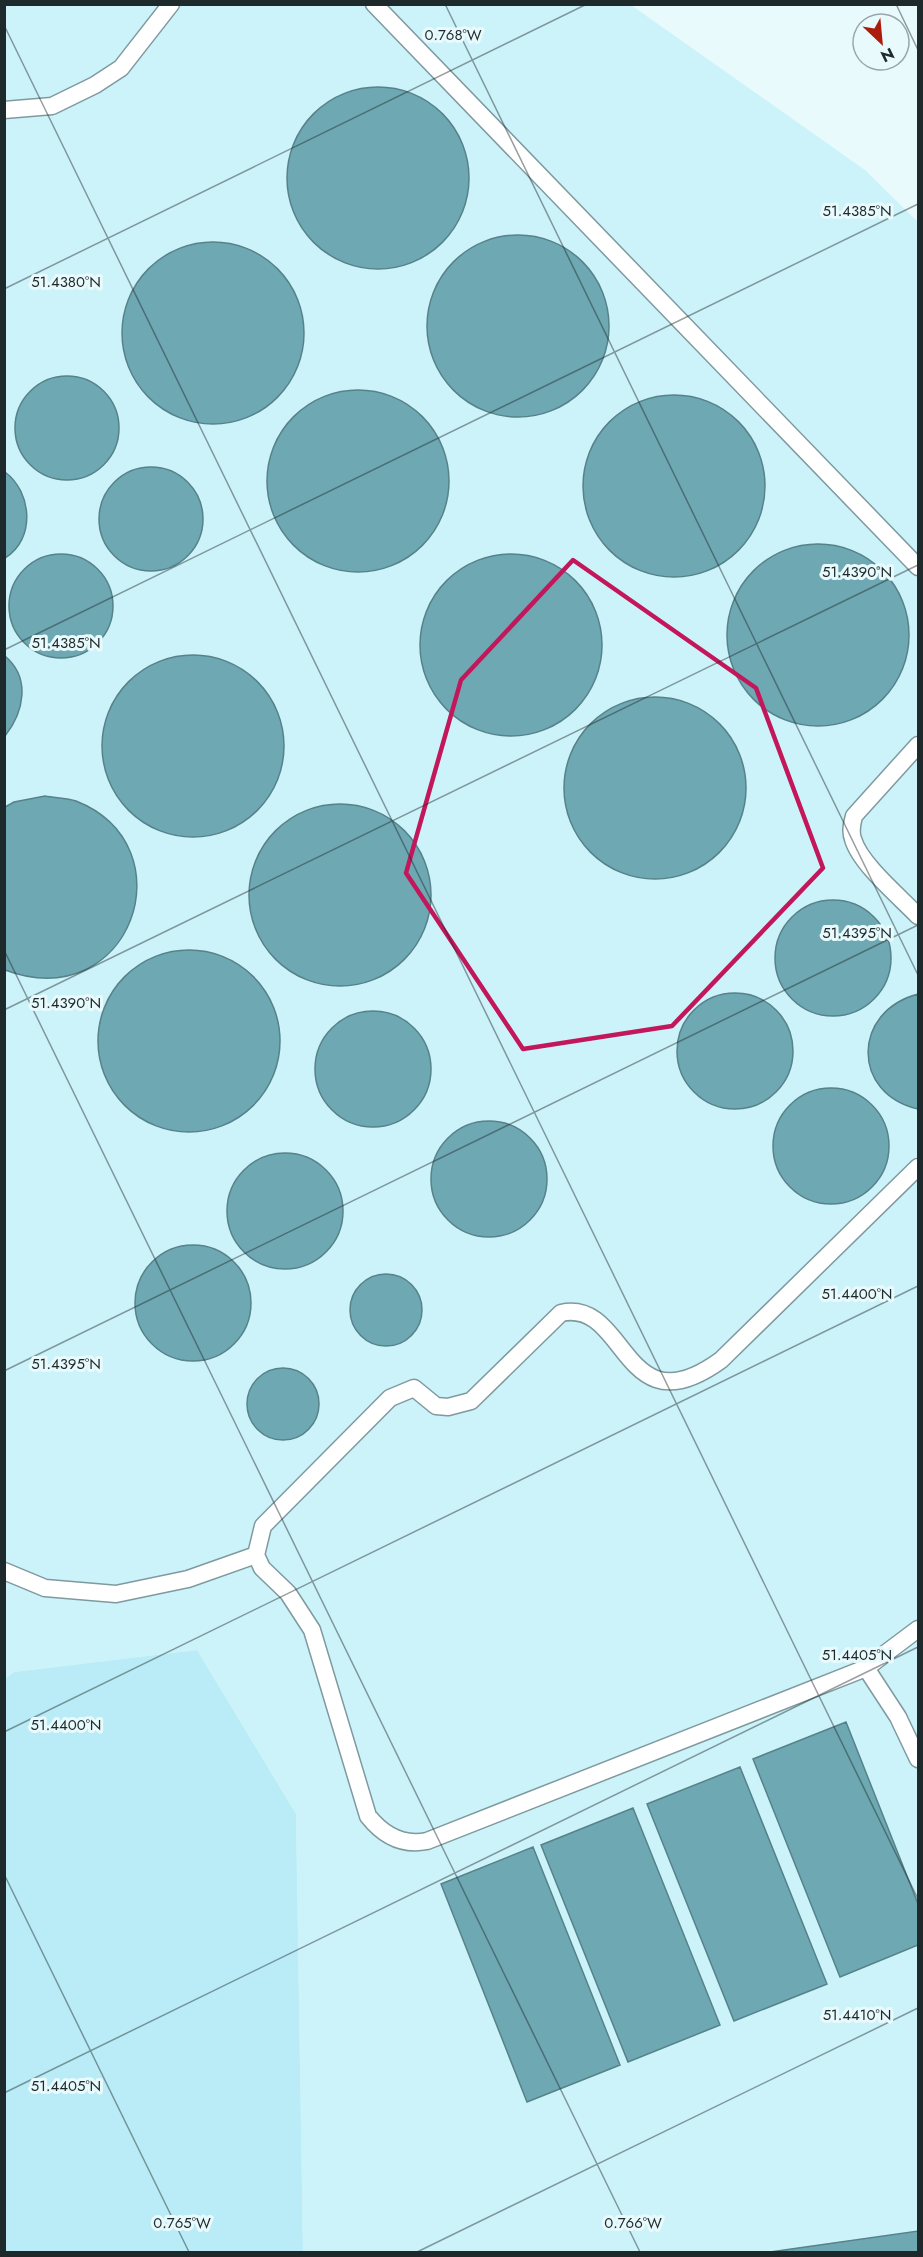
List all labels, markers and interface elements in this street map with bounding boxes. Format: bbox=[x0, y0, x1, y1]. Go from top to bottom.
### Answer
north arrow bbox=[851, 12, 911, 72]
text: 0.768°W bbox=[424, 24, 482, 46]
text: N bbox=[877, 42, 898, 68]
text: 51.4385°N bbox=[822, 200, 892, 222]
text: 51.4380°N bbox=[31, 271, 101, 293]
text: 51.4390°N bbox=[822, 561, 892, 583]
text: 51.4385°N bbox=[31, 632, 101, 654]
text: 51.4395°N bbox=[822, 922, 892, 944]
text: 51.4390°N bbox=[31, 992, 101, 1014]
text: 51.4400°N bbox=[822, 1283, 893, 1305]
text: 51.4395°N bbox=[31, 1353, 101, 1375]
text: 51.4405°N bbox=[822, 1644, 892, 1666]
text: 51.4400°N bbox=[31, 1714, 102, 1736]
text: 51.4410°N bbox=[823, 2004, 891, 2026]
text: 51.4405°N bbox=[31, 2075, 101, 2097]
text: 0.765°W bbox=[153, 2212, 211, 2234]
text: 0.766°W bbox=[604, 2212, 662, 2234]

